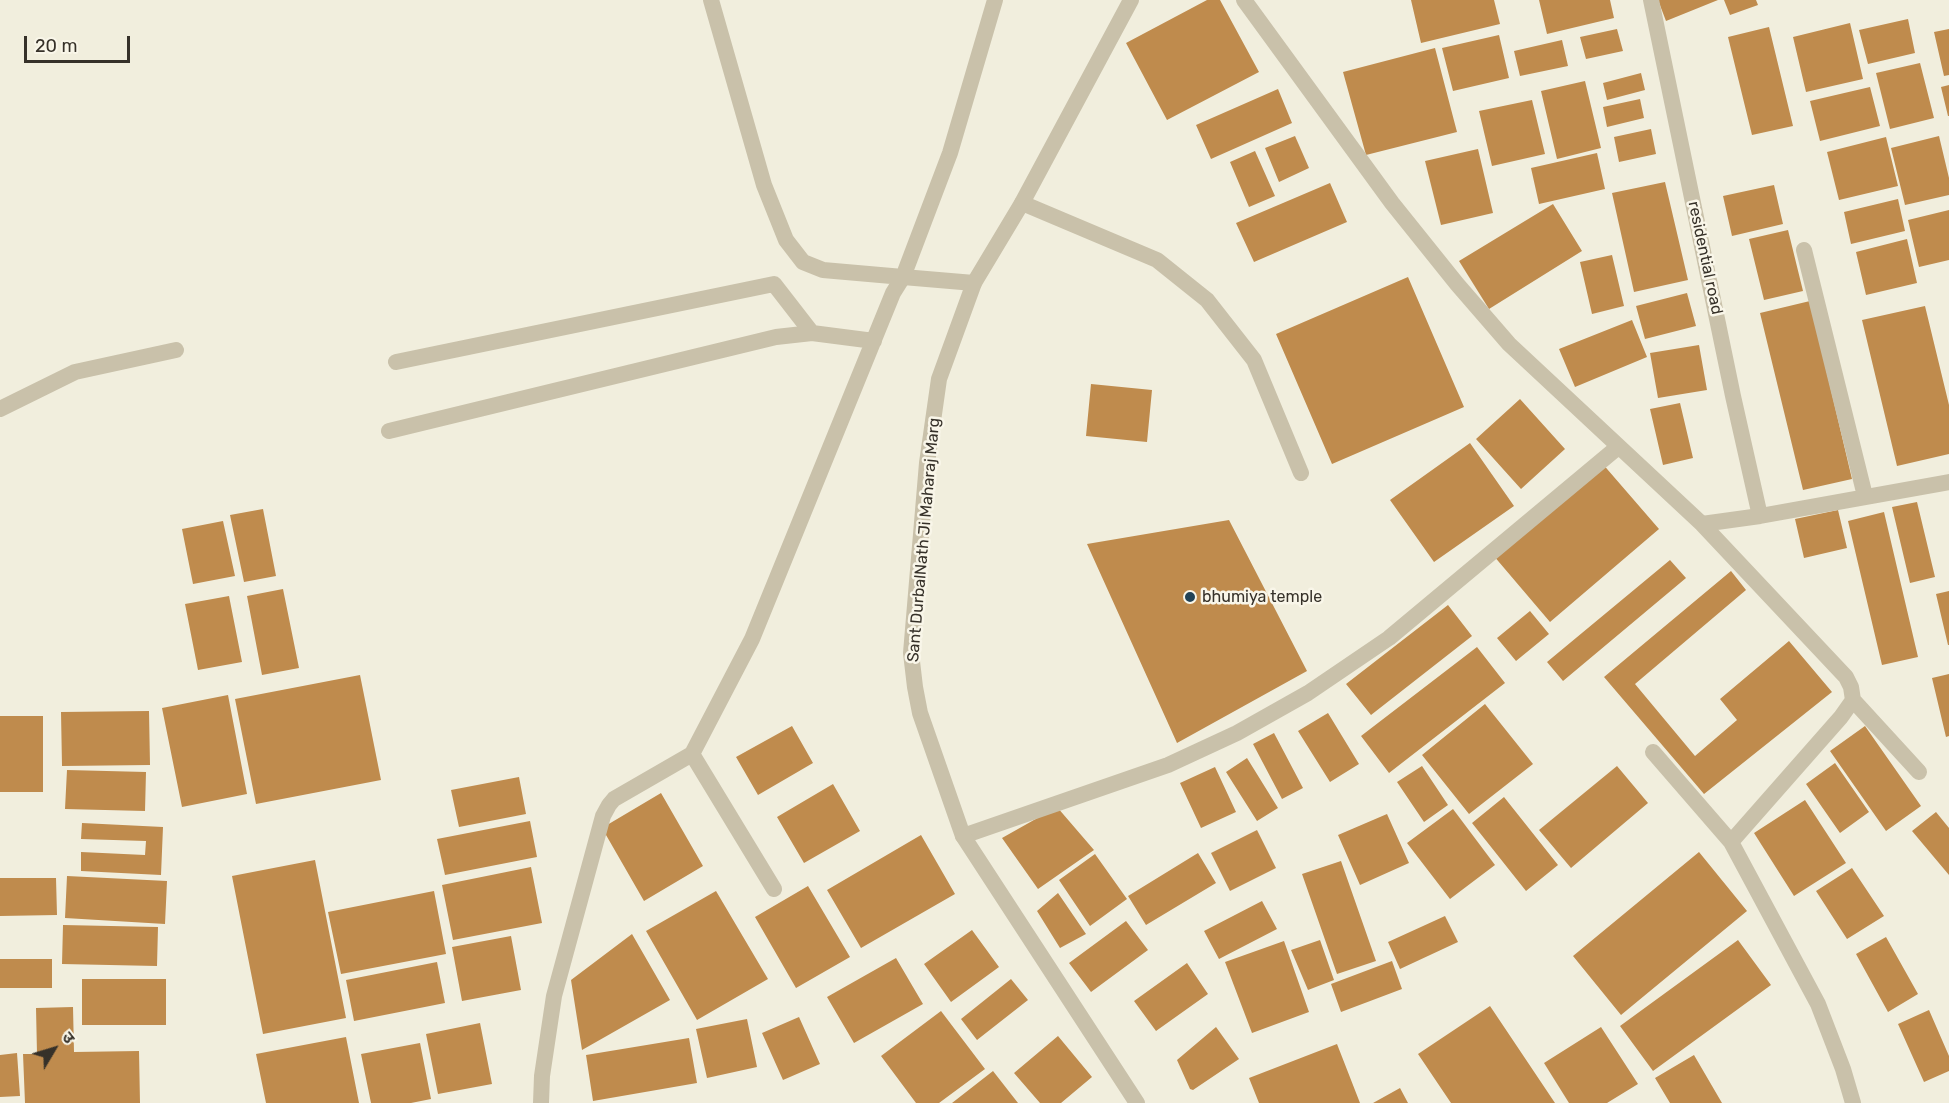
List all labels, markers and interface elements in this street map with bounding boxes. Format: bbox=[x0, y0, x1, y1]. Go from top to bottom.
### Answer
scale bar bbox=[27, 24, 134, 62]
text: 20 m bbox=[35, 35, 77, 57]
street label: residential road bbox=[1684, 200, 1726, 316]
street label: Sant DurbalNath Ji Maharaj Marg bbox=[904, 417, 944, 663]
place label: bhumiya temple bbox=[1202, 587, 1322, 607]
marker: bhumiya temple bbox=[1183, 590, 1197, 604]
north arrow bbox=[24, 1019, 84, 1079]
text: उ bbox=[58, 1028, 79, 1047]

